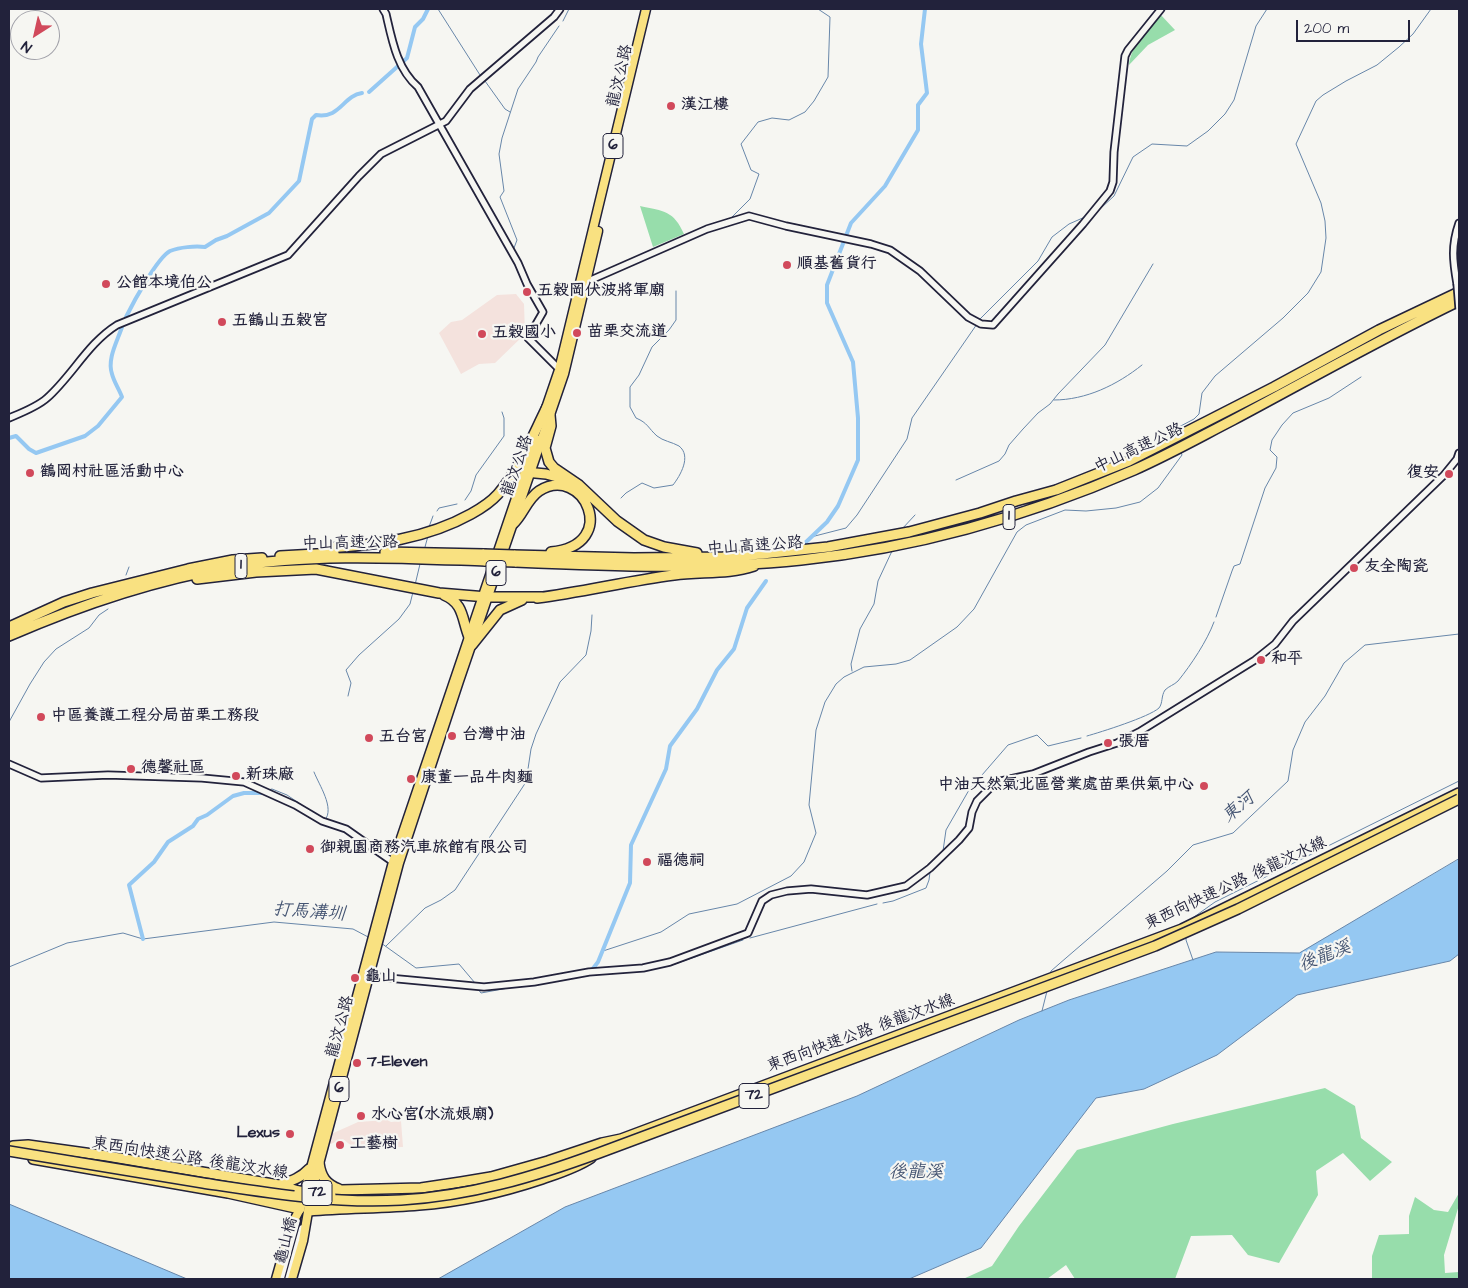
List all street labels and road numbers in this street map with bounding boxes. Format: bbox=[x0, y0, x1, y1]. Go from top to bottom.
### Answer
street label: 龍汶公路 bbox=[604, 43, 638, 109]
road number: 6 bbox=[603, 134, 623, 158]
street label: 中山高速公路 bbox=[1091, 420, 1187, 478]
street label: 龍汶公路 bbox=[499, 433, 537, 499]
road number: 1 bbox=[1003, 504, 1015, 530]
street label: 中山高速公路 bbox=[302, 534, 398, 554]
street label: 中山高速公路 bbox=[706, 534, 804, 560]
road number: 1 bbox=[235, 554, 247, 578]
road number: 6 bbox=[486, 560, 506, 586]
street label: 東西向快速公路 後龍汶水線 bbox=[1142, 833, 1330, 935]
street label: 東西向快速公路 後龍汶水線 bbox=[764, 991, 958, 1077]
street label: 龍汶公路 bbox=[323, 994, 359, 1060]
road number: 6 bbox=[329, 1076, 349, 1102]
road number: 72 bbox=[739, 1084, 769, 1108]
street label: 東西向快速公路 後龍汶水線 bbox=[91, 1134, 289, 1184]
road number: 72 bbox=[302, 1180, 332, 1206]
street label: 龜山橋 bbox=[272, 1215, 302, 1267]

